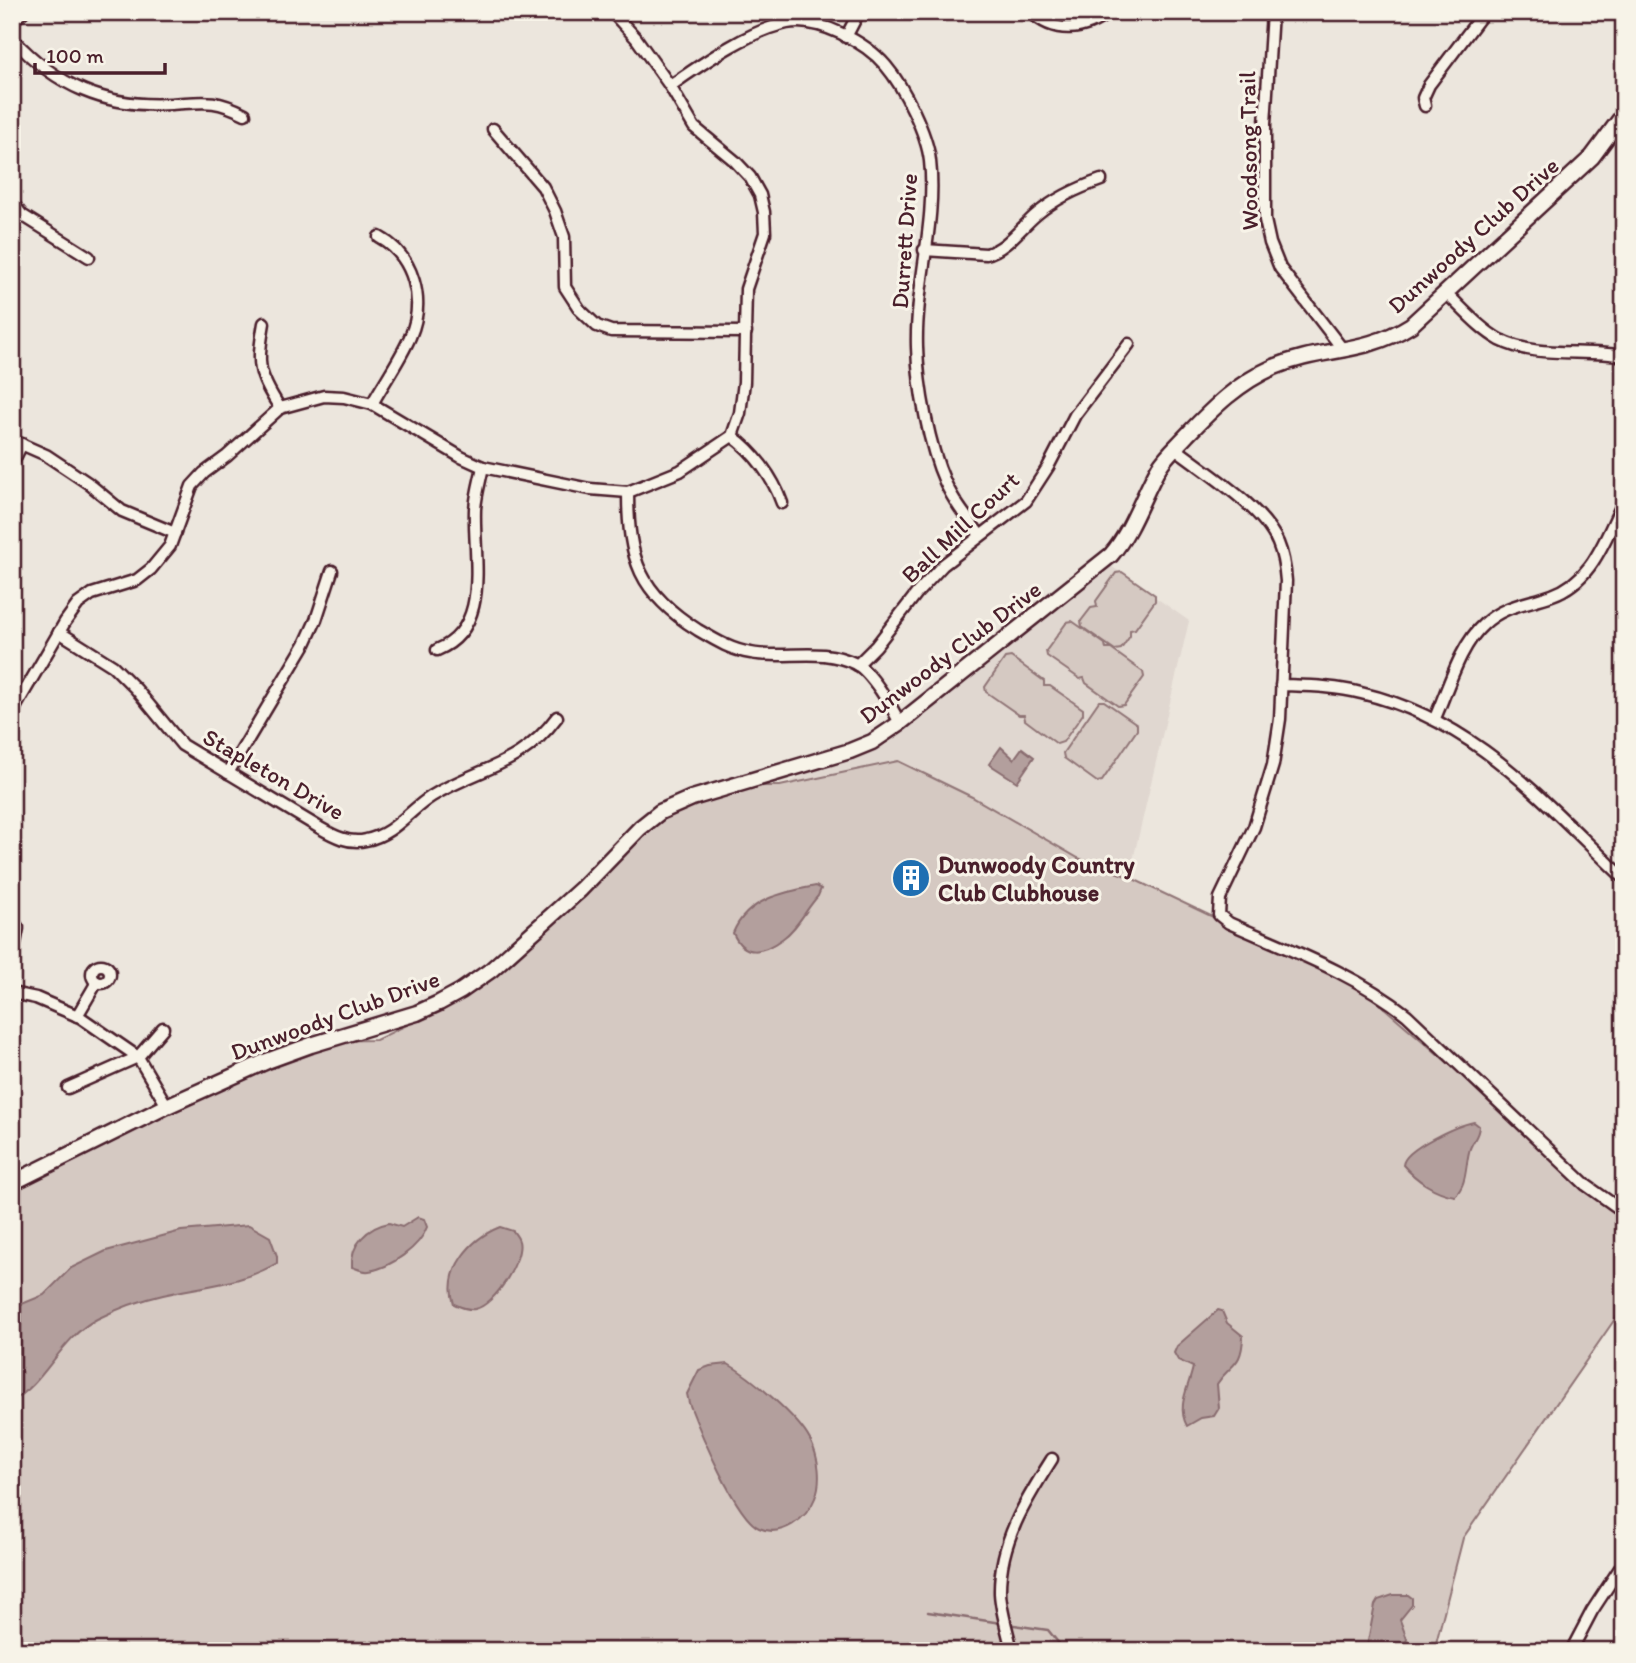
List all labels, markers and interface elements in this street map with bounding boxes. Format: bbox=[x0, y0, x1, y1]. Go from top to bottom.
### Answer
scale bar bbox=[35, 32, 164, 76]
text: 100 m bbox=[46, 43, 104, 68]
street label: Woodsong Trail bbox=[1232, 71, 1264, 231]
street label: Dunwoody Club Drive bbox=[1381, 151, 1565, 319]
street label: Durrett Drive bbox=[885, 172, 923, 310]
street label: Ball Mill Court bbox=[895, 465, 1025, 589]
street label: Dunwoody Club Drive bbox=[853, 574, 1047, 730]
street label: Stapleton Drive bbox=[198, 722, 350, 826]
place label: Dunwoody Country Club Clubhouse bbox=[938, 850, 1135, 907]
building icon: Dunwoody Country Club Clubhouse bbox=[890, 857, 932, 899]
street label: Dunwoody Club Drive bbox=[227, 964, 443, 1066]

